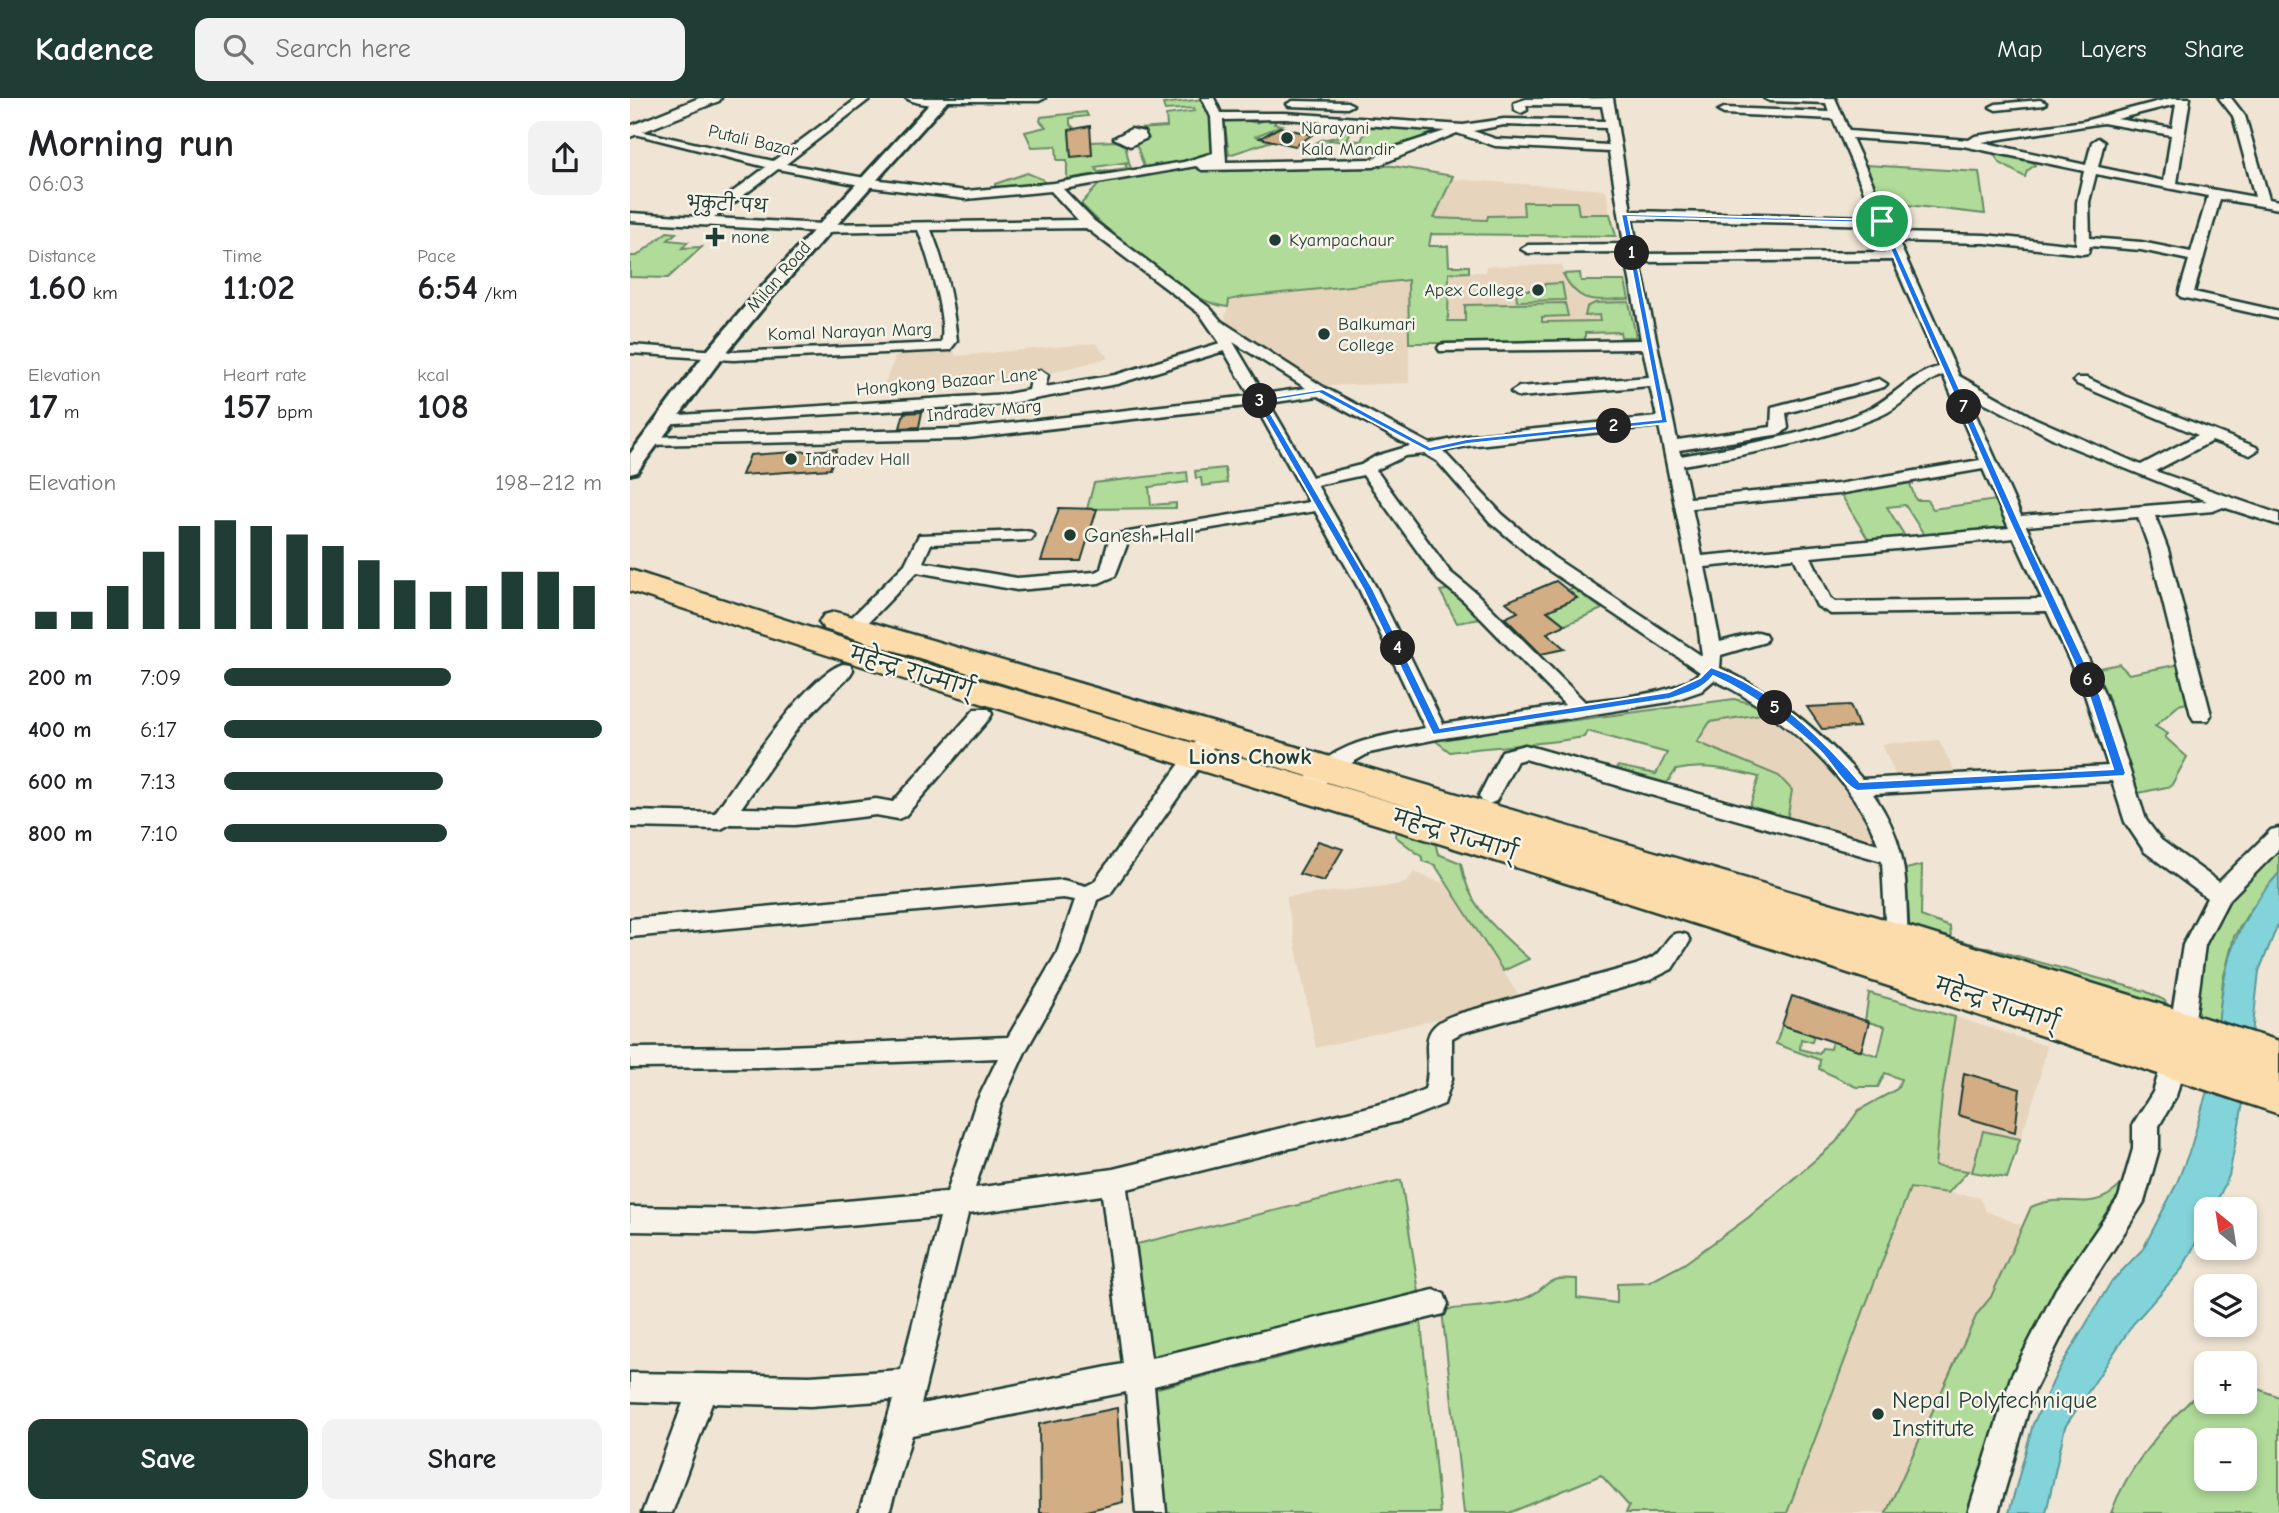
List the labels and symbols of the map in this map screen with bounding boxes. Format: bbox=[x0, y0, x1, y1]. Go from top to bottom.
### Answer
place label: Narayani Kala Mandir bbox=[1301, 118, 1396, 160]
street label: Putali Bazar bbox=[706, 120, 801, 162]
marker: Narayani Kala Mandir bbox=[1279, 130, 1295, 146]
street label: भृकुटी पथ bbox=[686, 188, 770, 221]
pin bbox=[1852, 191, 1912, 251]
marker: none bbox=[705, 227, 725, 247]
place label: none bbox=[731, 227, 769, 248]
place label: Kyampachaur bbox=[1289, 230, 1395, 251]
marker: Kyampachaur bbox=[1267, 232, 1283, 248]
pin: 1 bbox=[1614, 236, 1650, 270]
street label: Milan Road bbox=[742, 237, 816, 317]
place label: Apex College bbox=[1424, 280, 1524, 301]
marker: Apex College bbox=[1530, 282, 1546, 298]
place label: Balkumari College bbox=[1338, 314, 1416, 356]
street label: Komal Narayan Marg bbox=[767, 319, 933, 345]
marker: Balkumari College bbox=[1316, 326, 1332, 342]
street label: Hongkong Bazaar Lane bbox=[855, 364, 1039, 400]
pin: 3 bbox=[1242, 384, 1278, 418]
pin: 7 bbox=[1946, 390, 1982, 424]
street label: Indradev Marg bbox=[926, 396, 1042, 426]
pin: 2 bbox=[1597, 408, 1632, 444]
place label: Indradev Hall bbox=[805, 449, 910, 470]
marker: Indradev Hall bbox=[783, 451, 799, 467]
place label: Ganesh Hall bbox=[1084, 523, 1194, 547]
marker: Ganesh Hall bbox=[1062, 527, 1078, 543]
pin: 4 bbox=[1380, 630, 1416, 666]
street label: महेन्द्र राज्मार्ग् bbox=[845, 636, 980, 706]
pin: 6 bbox=[2070, 662, 2106, 698]
pin: 5 bbox=[1758, 690, 1792, 726]
district label: Lions Chowk bbox=[1188, 743, 1312, 770]
street label: महेन्द्र राज्मार्ग् bbox=[1388, 799, 1523, 869]
street label: महेन्द्र राज्मार्ग् bbox=[1930, 967, 2065, 1039]
north arrow bbox=[2194, 1197, 2258, 1260]
place label: Nepal Polytechnique Institute bbox=[1892, 1386, 2097, 1442]
marker: Nepal Polytechnique Institute bbox=[1870, 1406, 1886, 1422]

